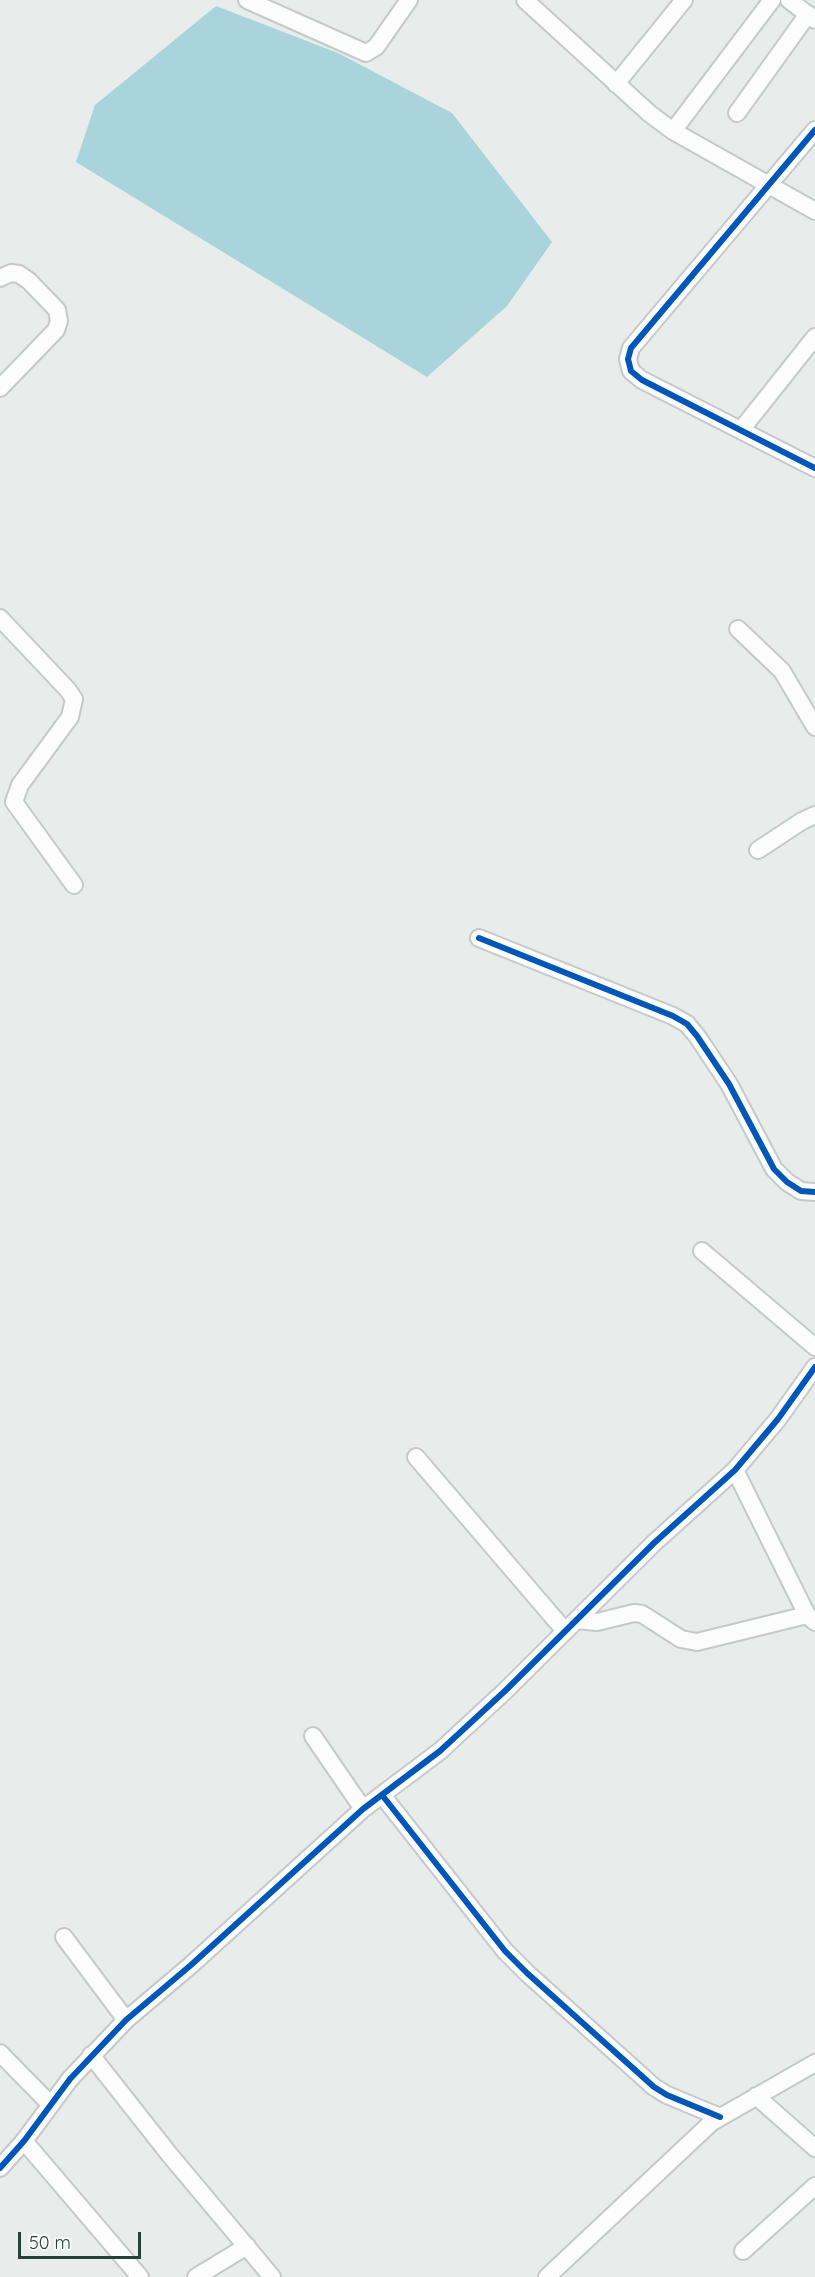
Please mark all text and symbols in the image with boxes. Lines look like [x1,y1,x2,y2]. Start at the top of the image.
scale bar [21,2220,144,2258]
text: 50 m [29,2231,71,2254]

